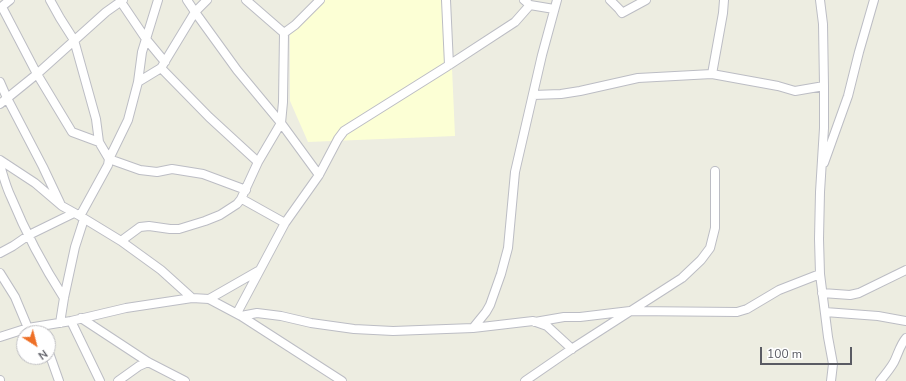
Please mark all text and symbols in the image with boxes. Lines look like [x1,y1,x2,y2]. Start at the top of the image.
north arrow [16,325,56,365]
scale bar [762,339,854,365]
text: N [35,346,51,363]
text: 100 m [767,346,802,362]

